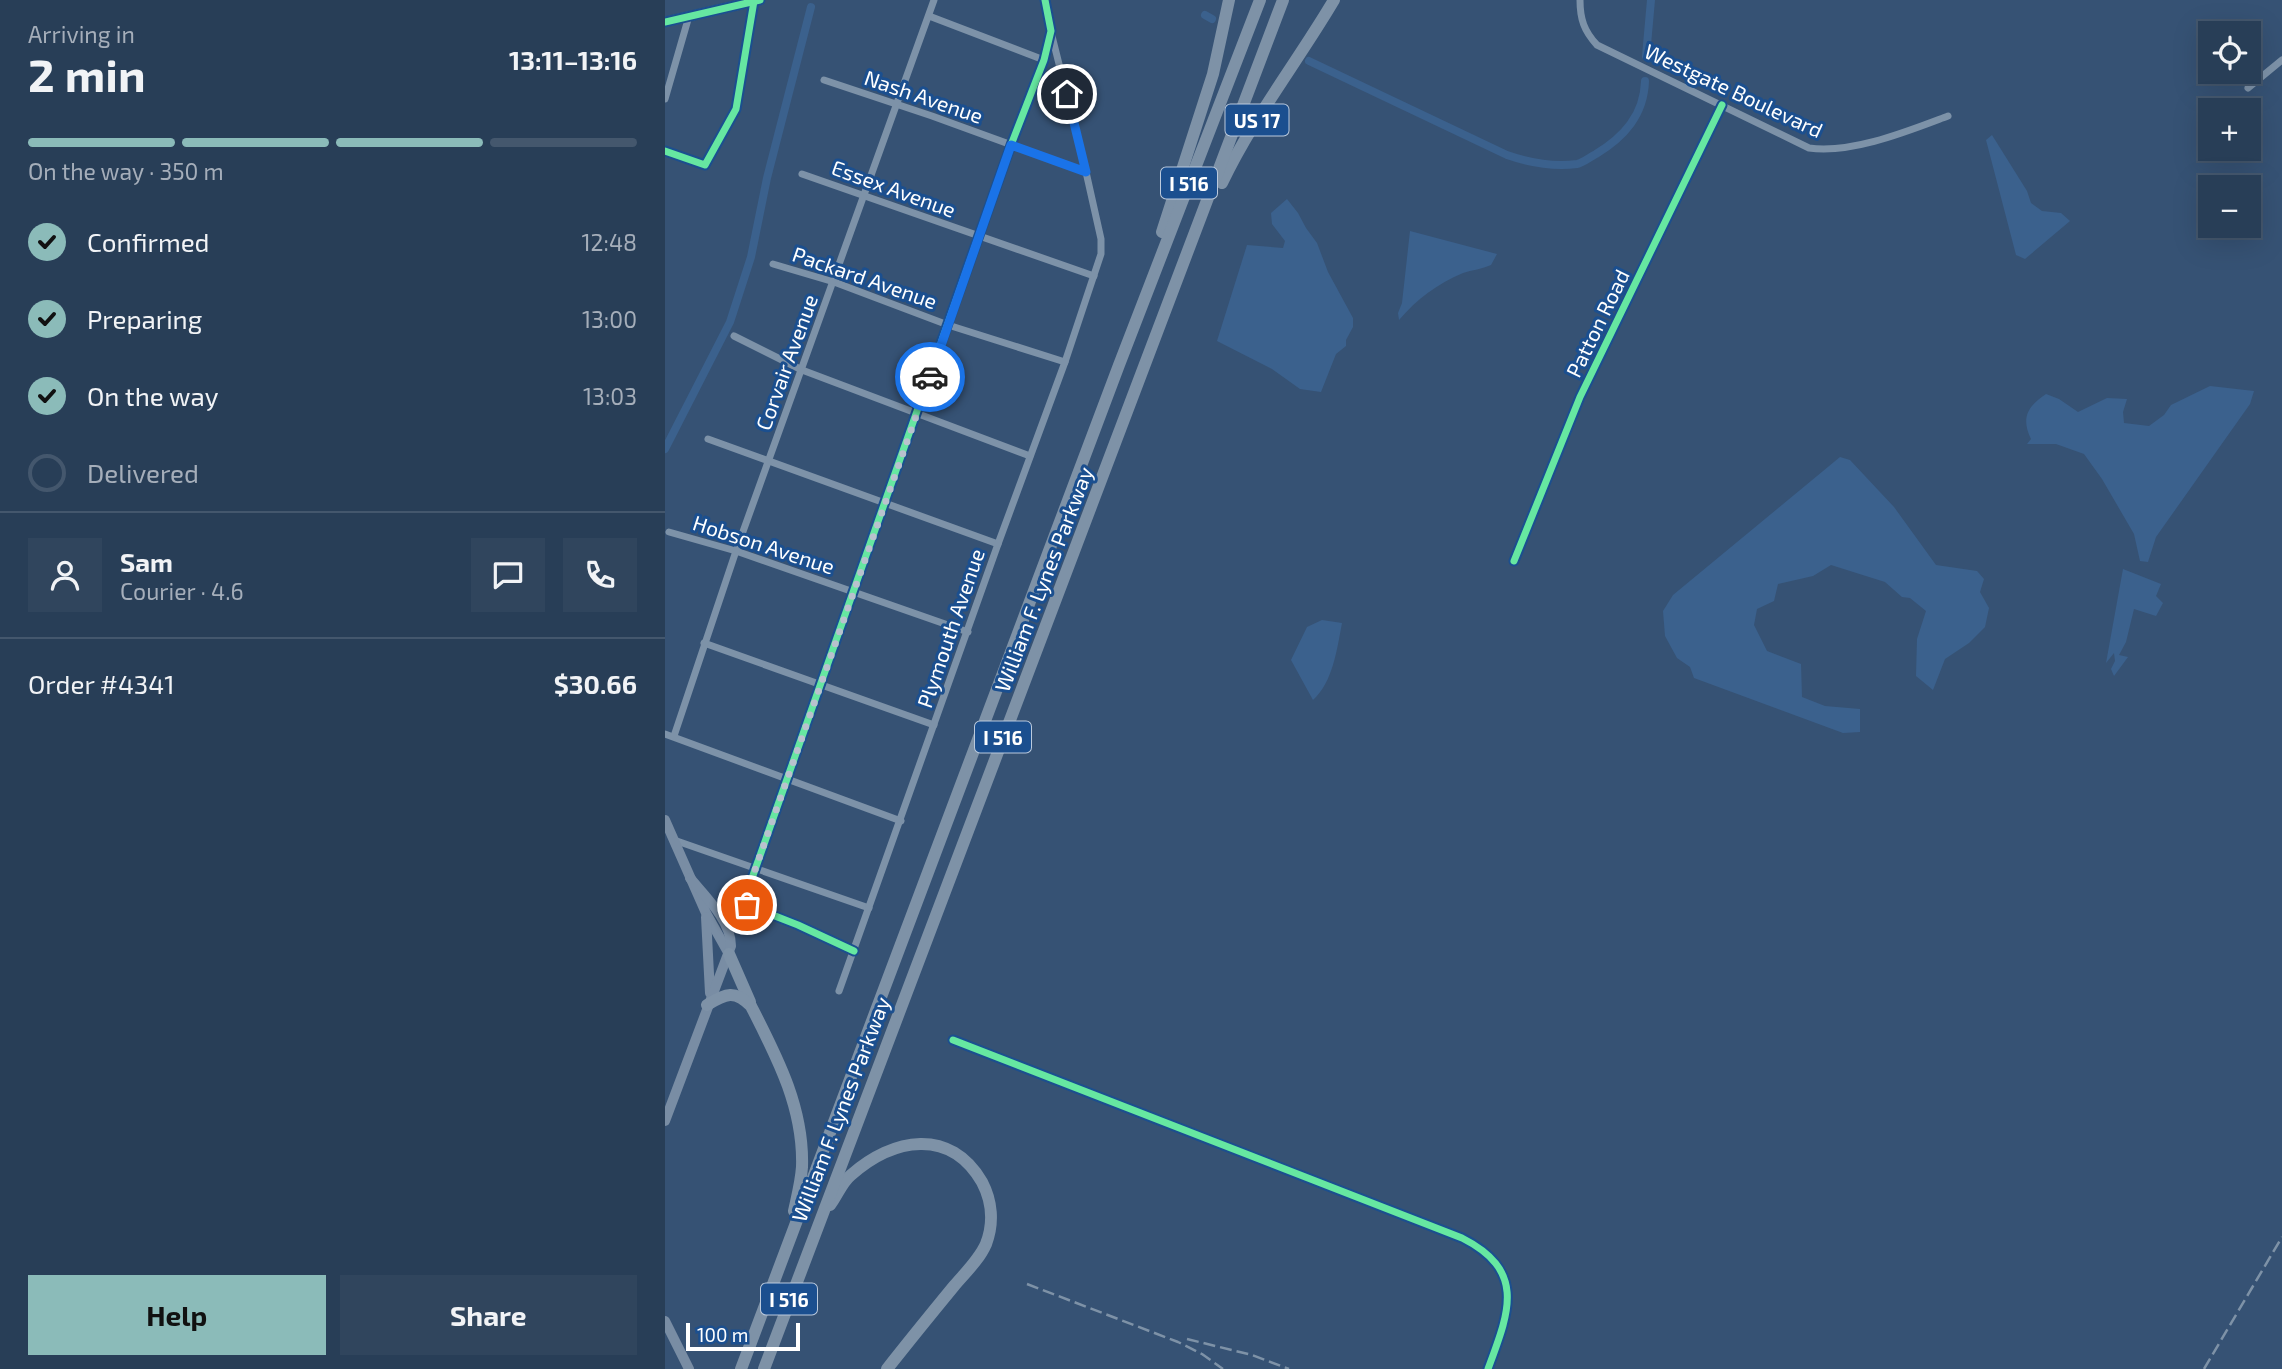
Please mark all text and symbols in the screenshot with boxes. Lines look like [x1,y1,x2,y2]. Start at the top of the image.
text: Arriving in [28,20,135,48]
map controls [2198,21,2261,238]
button: locate [2198,21,2261,84]
street label: Westgate Boulevard [1641,38,1827,142]
text: 13:11–13:16 [509,44,637,75]
text: 2 min [28,46,146,101]
street label: Nash Avenue [861,64,987,128]
pin [1037,64,1097,124]
icon: home [1048,75,1086,113]
button: + [2198,98,2261,161]
road number: US 17 [1225,104,1289,136]
street label: Essex Avenue [829,154,959,222]
text: On the way · 350 m [28,157,224,185]
road number: I 516 [1161,168,1217,198]
button: − [2198,175,2261,238]
icon: check [28,223,66,261]
text: Confirmed [87,226,210,257]
text: 12:48 [581,228,637,256]
street label: Packard Avenue [789,241,941,313]
street label: Patton Road [1560,265,1634,381]
street label: Corvair Avenue [750,291,822,433]
icon: check [28,300,66,338]
text: Preparing [87,303,202,334]
text: 13:00 [582,305,637,333]
courier [895,342,965,412]
icon: car [911,358,949,396]
icon: check [28,377,66,415]
text: On the way [87,380,218,411]
text: 13:03 [583,382,637,410]
text: Delivered [87,457,199,488]
street label: William F. Lynes Parkway [989,463,1097,695]
street label: Hobson Avenue [690,509,838,579]
button: person [28,538,102,612]
button: chat [471,538,545,612]
button: phone [563,538,637,612]
street label: Plymouth Avenue [911,545,989,711]
text: Sam [120,546,173,577]
text: Courier · 4.6 [120,577,244,605]
text: Order #4341 [28,668,175,699]
text: $30.66 [554,668,637,699]
road number: I 516 [975,722,1031,752]
pin [717,875,777,935]
icon: bag [728,886,766,924]
street label: William F. Lynes Parkway [786,993,894,1225]
button: Help [28,1275,326,1355]
button: Share [340,1275,637,1355]
road number: I 516 [761,1284,817,1315]
scale bar [686,1320,800,1352]
text: 100 m [697,1323,748,1346]

